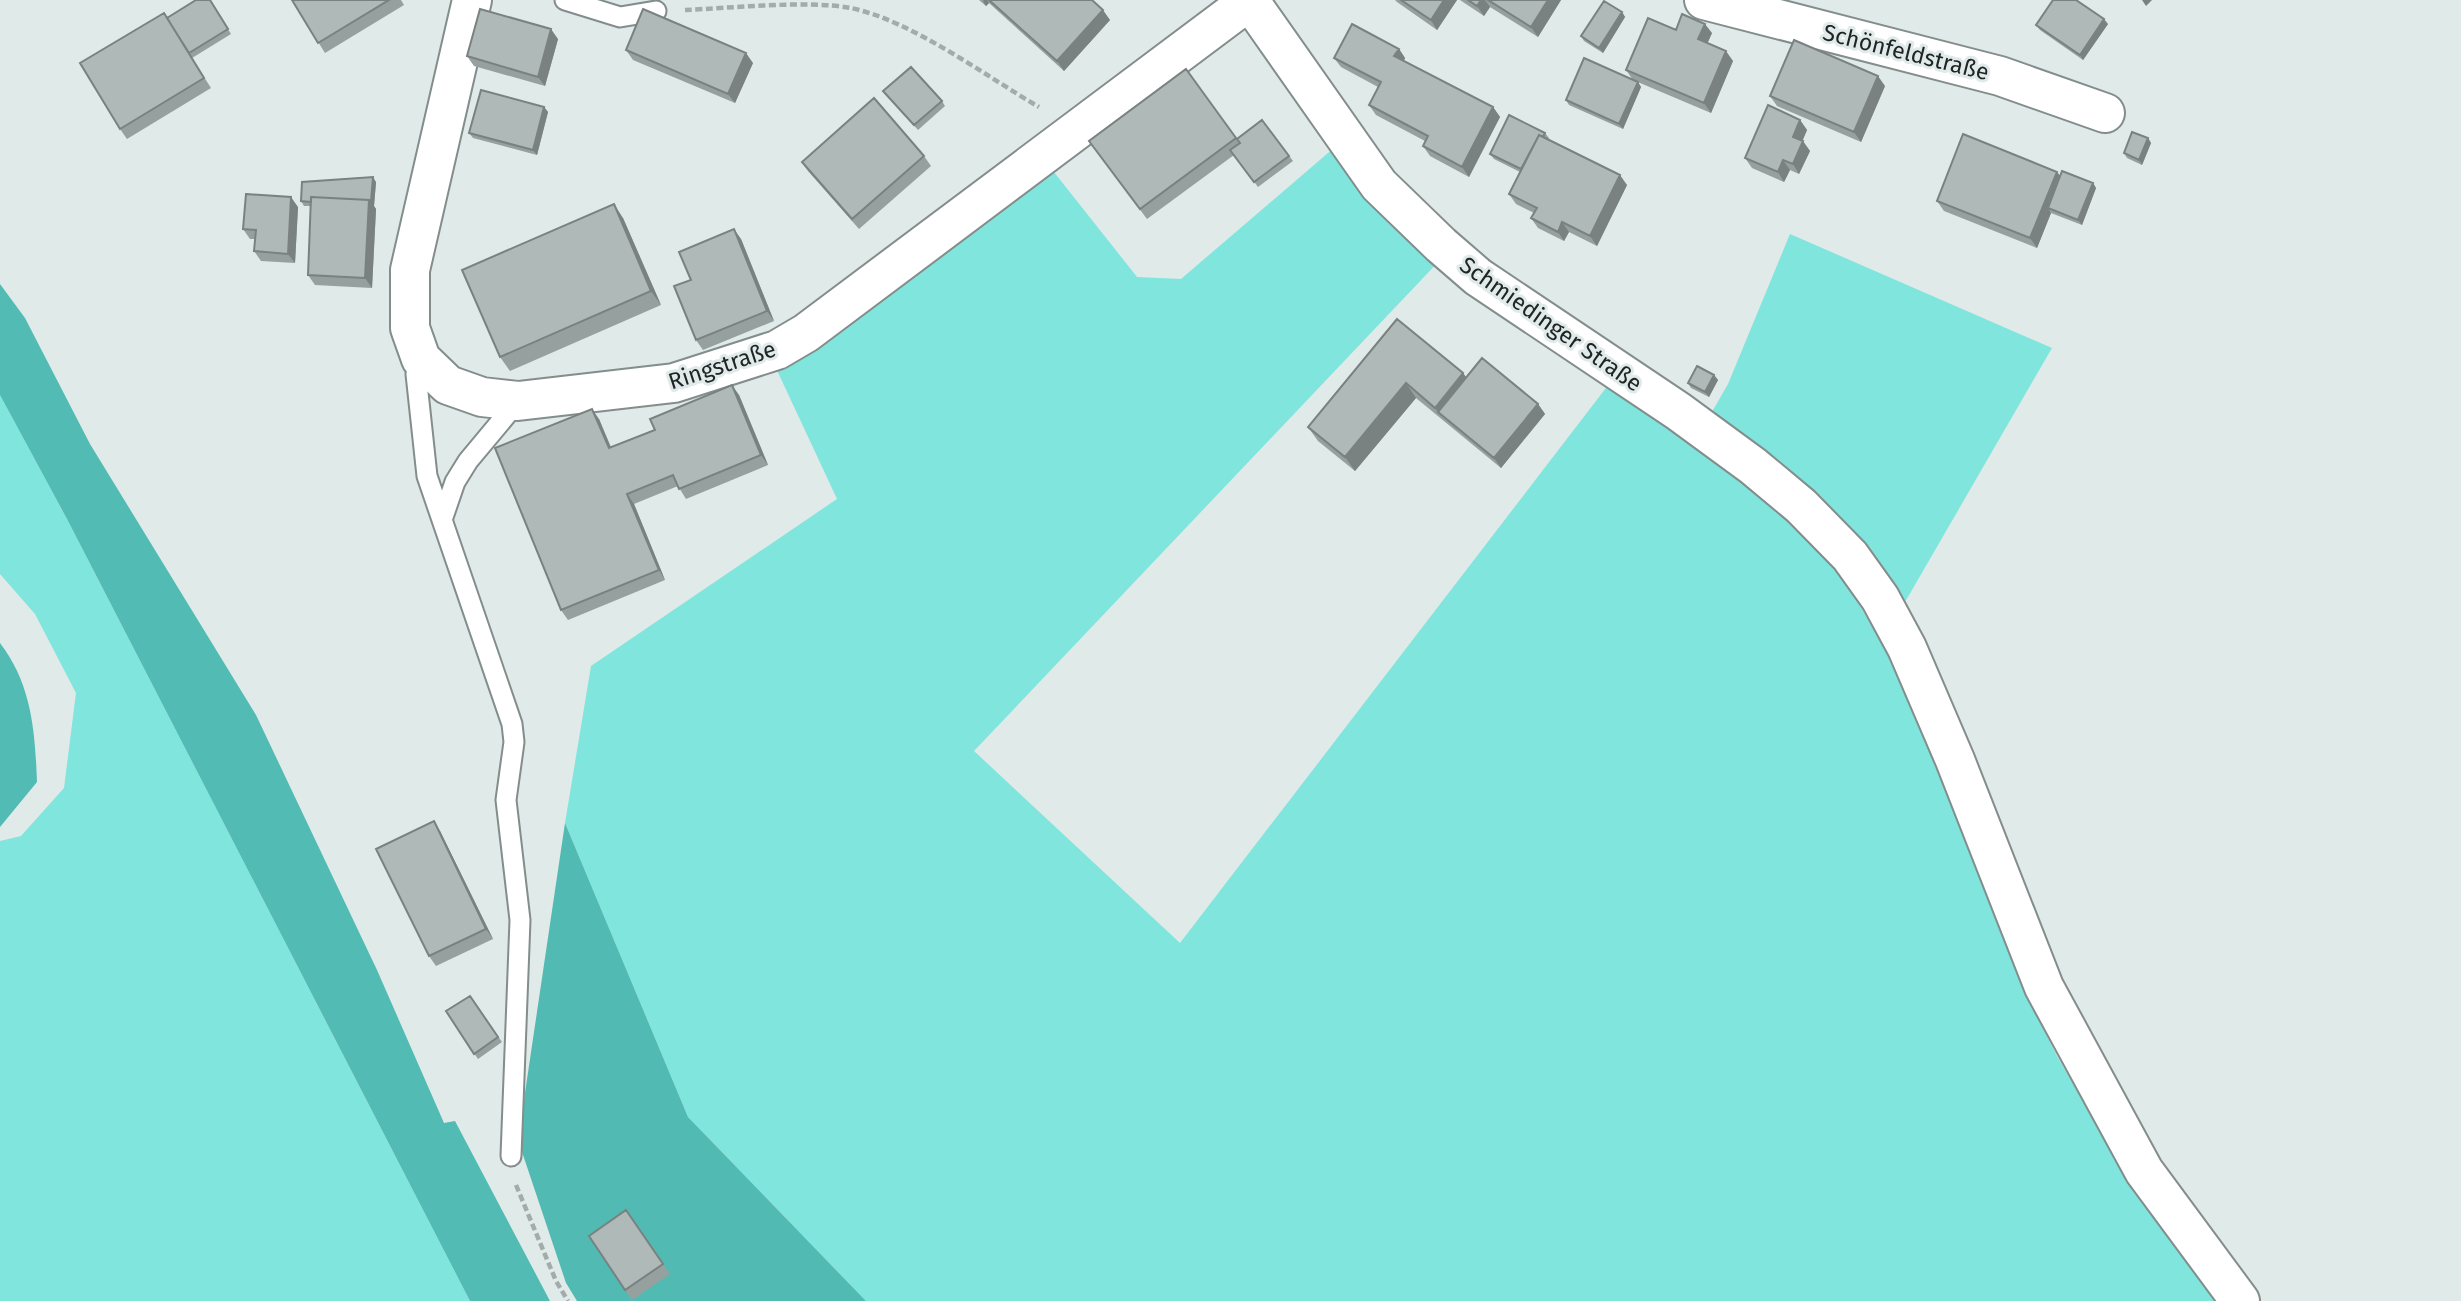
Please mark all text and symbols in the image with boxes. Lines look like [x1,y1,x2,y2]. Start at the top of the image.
street label: Schönfeldstraße [1820,18,1992,86]
street label: Schmiedinger Straße [1454,251,1648,397]
street label: Ringstraße [665,334,779,396]

